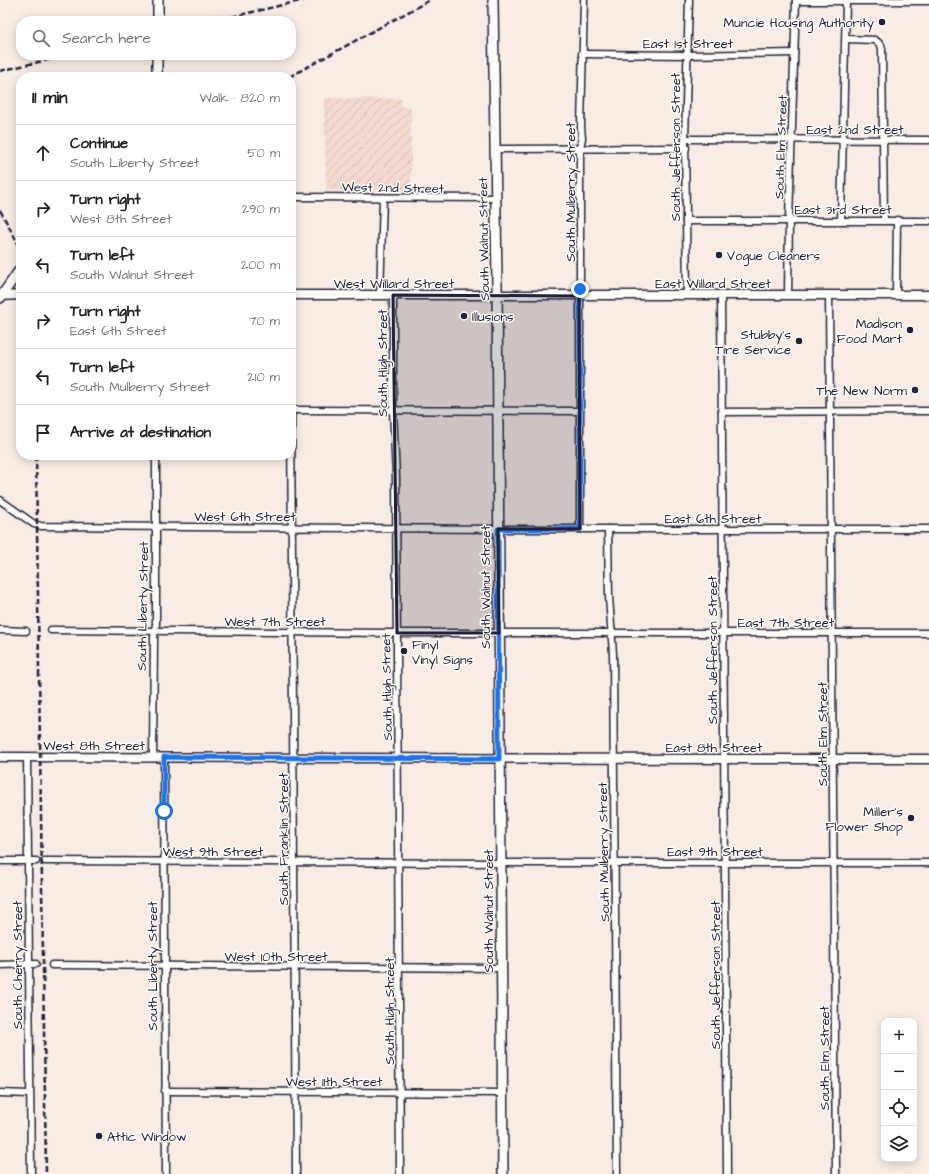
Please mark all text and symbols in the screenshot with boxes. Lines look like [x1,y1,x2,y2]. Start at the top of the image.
place label: Muncie Housing Authority [724,14,874,33]
search box [16,16,296,60]
marker: Muncie Housing Authority [877,17,887,27]
icon: search [30,27,52,49]
text: Search here [62,28,151,49]
street label: East 1st Street [643,35,734,53]
street label: South Jefferson Street [667,72,685,221]
text: 11 min [32,86,67,110]
text: Walk · 820 m [199,89,280,107]
street label: South Elm Street [770,94,792,199]
street label: South Mulberry Street [562,121,581,262]
street label: East 2nd Street [806,121,904,139]
text: Continue [70,133,128,154]
icon: ahead [32,142,54,164]
text: 50 m [247,144,280,162]
text: South Liberty Street [70,154,199,172]
street label: South Walnut Street [474,176,494,301]
street label: West 2nd Street [342,178,445,198]
text: Turn right [70,189,141,210]
icon: right [32,198,54,220]
text: 290 m [242,200,280,218]
street label: East 3rd Street [794,201,892,219]
text: West 8th Street [70,210,172,228]
text: Turn left [70,245,134,266]
place label: Vogue Cleaners [727,247,821,266]
marker: Vogue Cleaners [714,250,724,260]
icon: left [32,254,54,276]
text: 200 m [241,256,280,274]
text: South Walnut Street [70,266,194,284]
street label: West Willard Street [334,275,455,293]
street label: East Willard Street [655,275,771,293]
route end [571,280,589,298]
text: Turn right [70,301,141,322]
place label: Illusions [472,308,514,326]
street label: South High Street [374,309,393,417]
icon: right [32,310,54,332]
marker: Illusions [459,311,469,321]
text: 70 m [248,312,280,330]
place label: Madison Food Mart [837,315,903,348]
text: East 6th Street [70,322,166,340]
marker: Madison Food Mart [905,325,915,335]
place label: Stubby's Tire Service [715,326,791,359]
marker: Stubby's Tire Service [794,336,804,346]
text: Turn left [70,357,134,378]
icon: left [32,366,54,388]
text: 210 m [247,368,280,386]
text: South Mulberry Street [70,378,210,396]
place label: The New Norm [817,382,908,400]
marker: The New Norm [910,385,920,395]
icon: arrive [32,422,54,444]
text: Arrive at destination [70,422,211,443]
street label: West 6th Street [194,508,296,526]
street label: East 6th Street [665,510,762,528]
street label: South Walnut Street [477,524,495,649]
street label: South Liberty Street [133,540,154,671]
street label: South Jefferson Street [704,575,722,724]
street label: West 7th Street [224,613,326,631]
street label: East 7th Street [738,614,835,632]
street label: South High Street [377,632,398,741]
place label: Finyl Vinyl Signs [412,636,474,670]
marker: Finyl Vinyl Signs [399,646,409,656]
street label: South Elm Street [814,681,832,786]
street label: West 8th Street [43,737,146,755]
street label: East 8th Street [666,739,763,757]
street label: South Franklin Street [275,772,293,905]
street label: South Mulberry Street [594,781,615,922]
route start [155,802,173,820]
place label: Miller's Flower Shop [825,803,903,836]
marker: Miller's Flower Shop [906,813,916,823]
street label: West 9th Street [163,843,264,861]
street label: East 9th Street [667,843,764,861]
street label: South Walnut Street [480,848,498,973]
street label: South Cherry Street [9,900,28,1029]
street label: South Jefferson Street [707,900,725,1049]
street label: South Liberty Street [144,901,163,1031]
street label: West 10th Street [224,948,328,966]
street label: South High Street [381,957,400,1065]
street label: South Elm Street [816,1005,834,1110]
map controls [881,1018,917,1162]
button: + [881,1018,917,1054]
button: − [881,1054,917,1090]
street label: West 11th Street [286,1073,383,1091]
button: locate [881,1090,917,1126]
button: layers [881,1126,917,1162]
place label: Attic Window [107,1128,186,1146]
marker: Attic Window [94,1131,104,1141]

